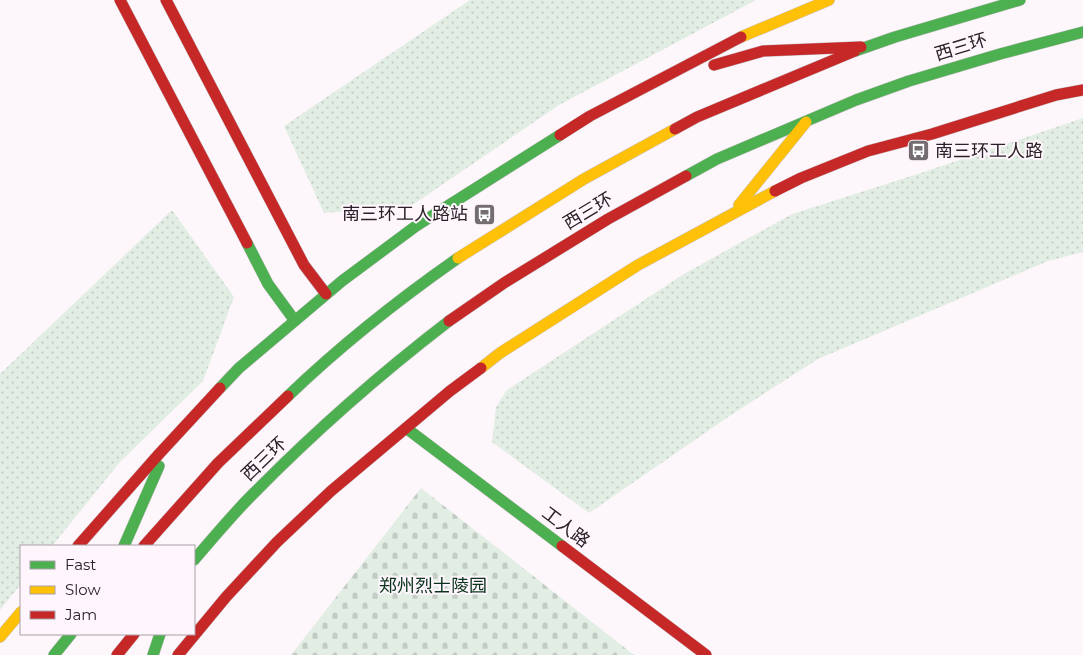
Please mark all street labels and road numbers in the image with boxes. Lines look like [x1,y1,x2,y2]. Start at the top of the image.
street label: 西三环 [932,29,990,65]
street label: 西三环 [559,188,617,234]
street label: 西三环 [237,432,291,486]
street label: 工人路 [538,502,594,552]

